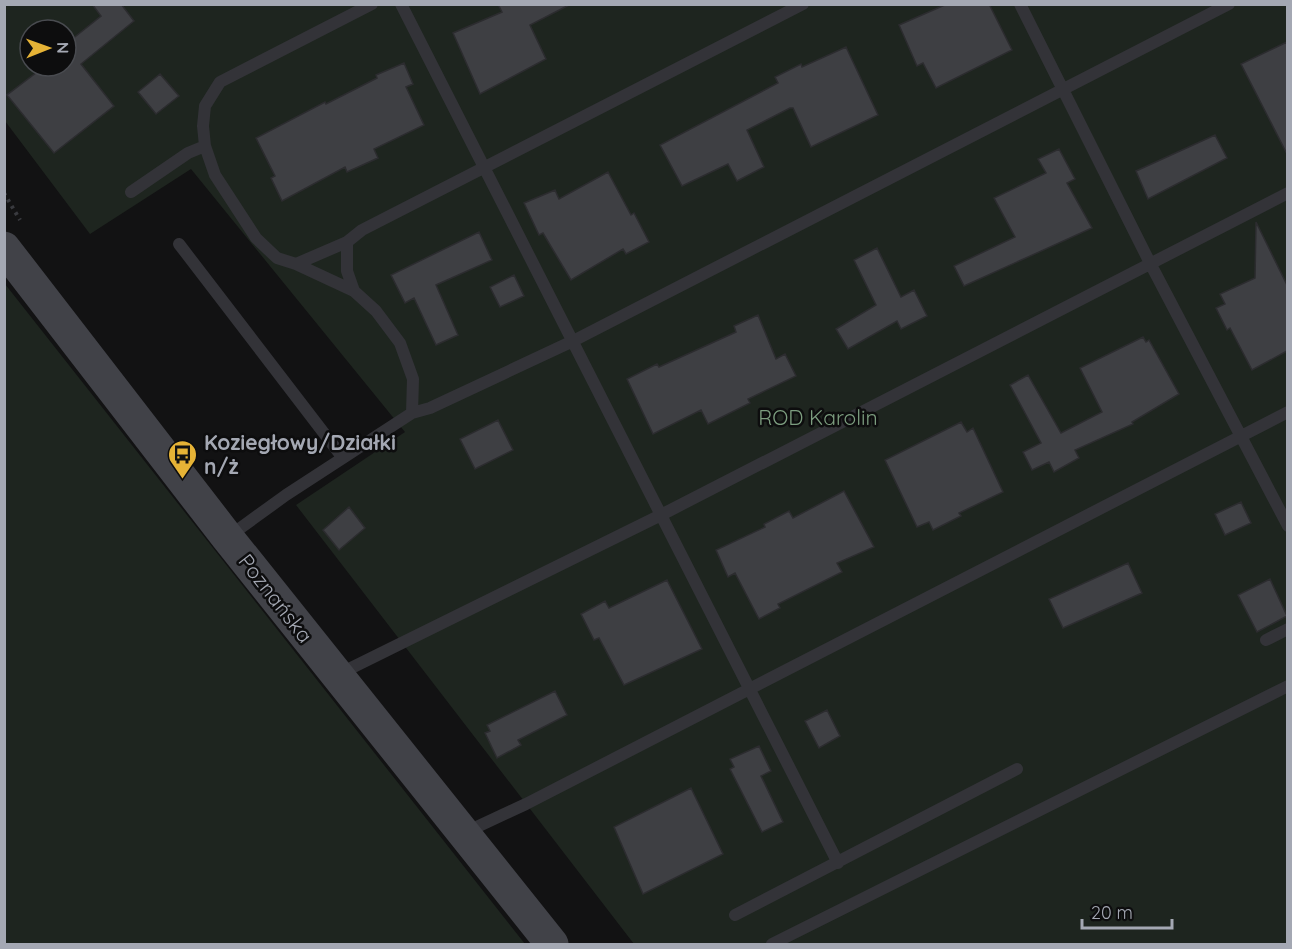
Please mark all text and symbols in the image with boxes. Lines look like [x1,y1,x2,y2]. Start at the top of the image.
north arrow [18,18,78,78]
text: N [53,42,73,54]
park label: ROD Karolin [758,404,878,430]
place label: Koziegłowy/Działki n/ż [204,429,396,479]
bus stop icon: Koziegłowy/Działki n/ż [167,438,199,480]
street label: Poznańska [233,548,319,648]
scale bar [1082,892,1172,930]
text: 20 m [1091,901,1133,924]

